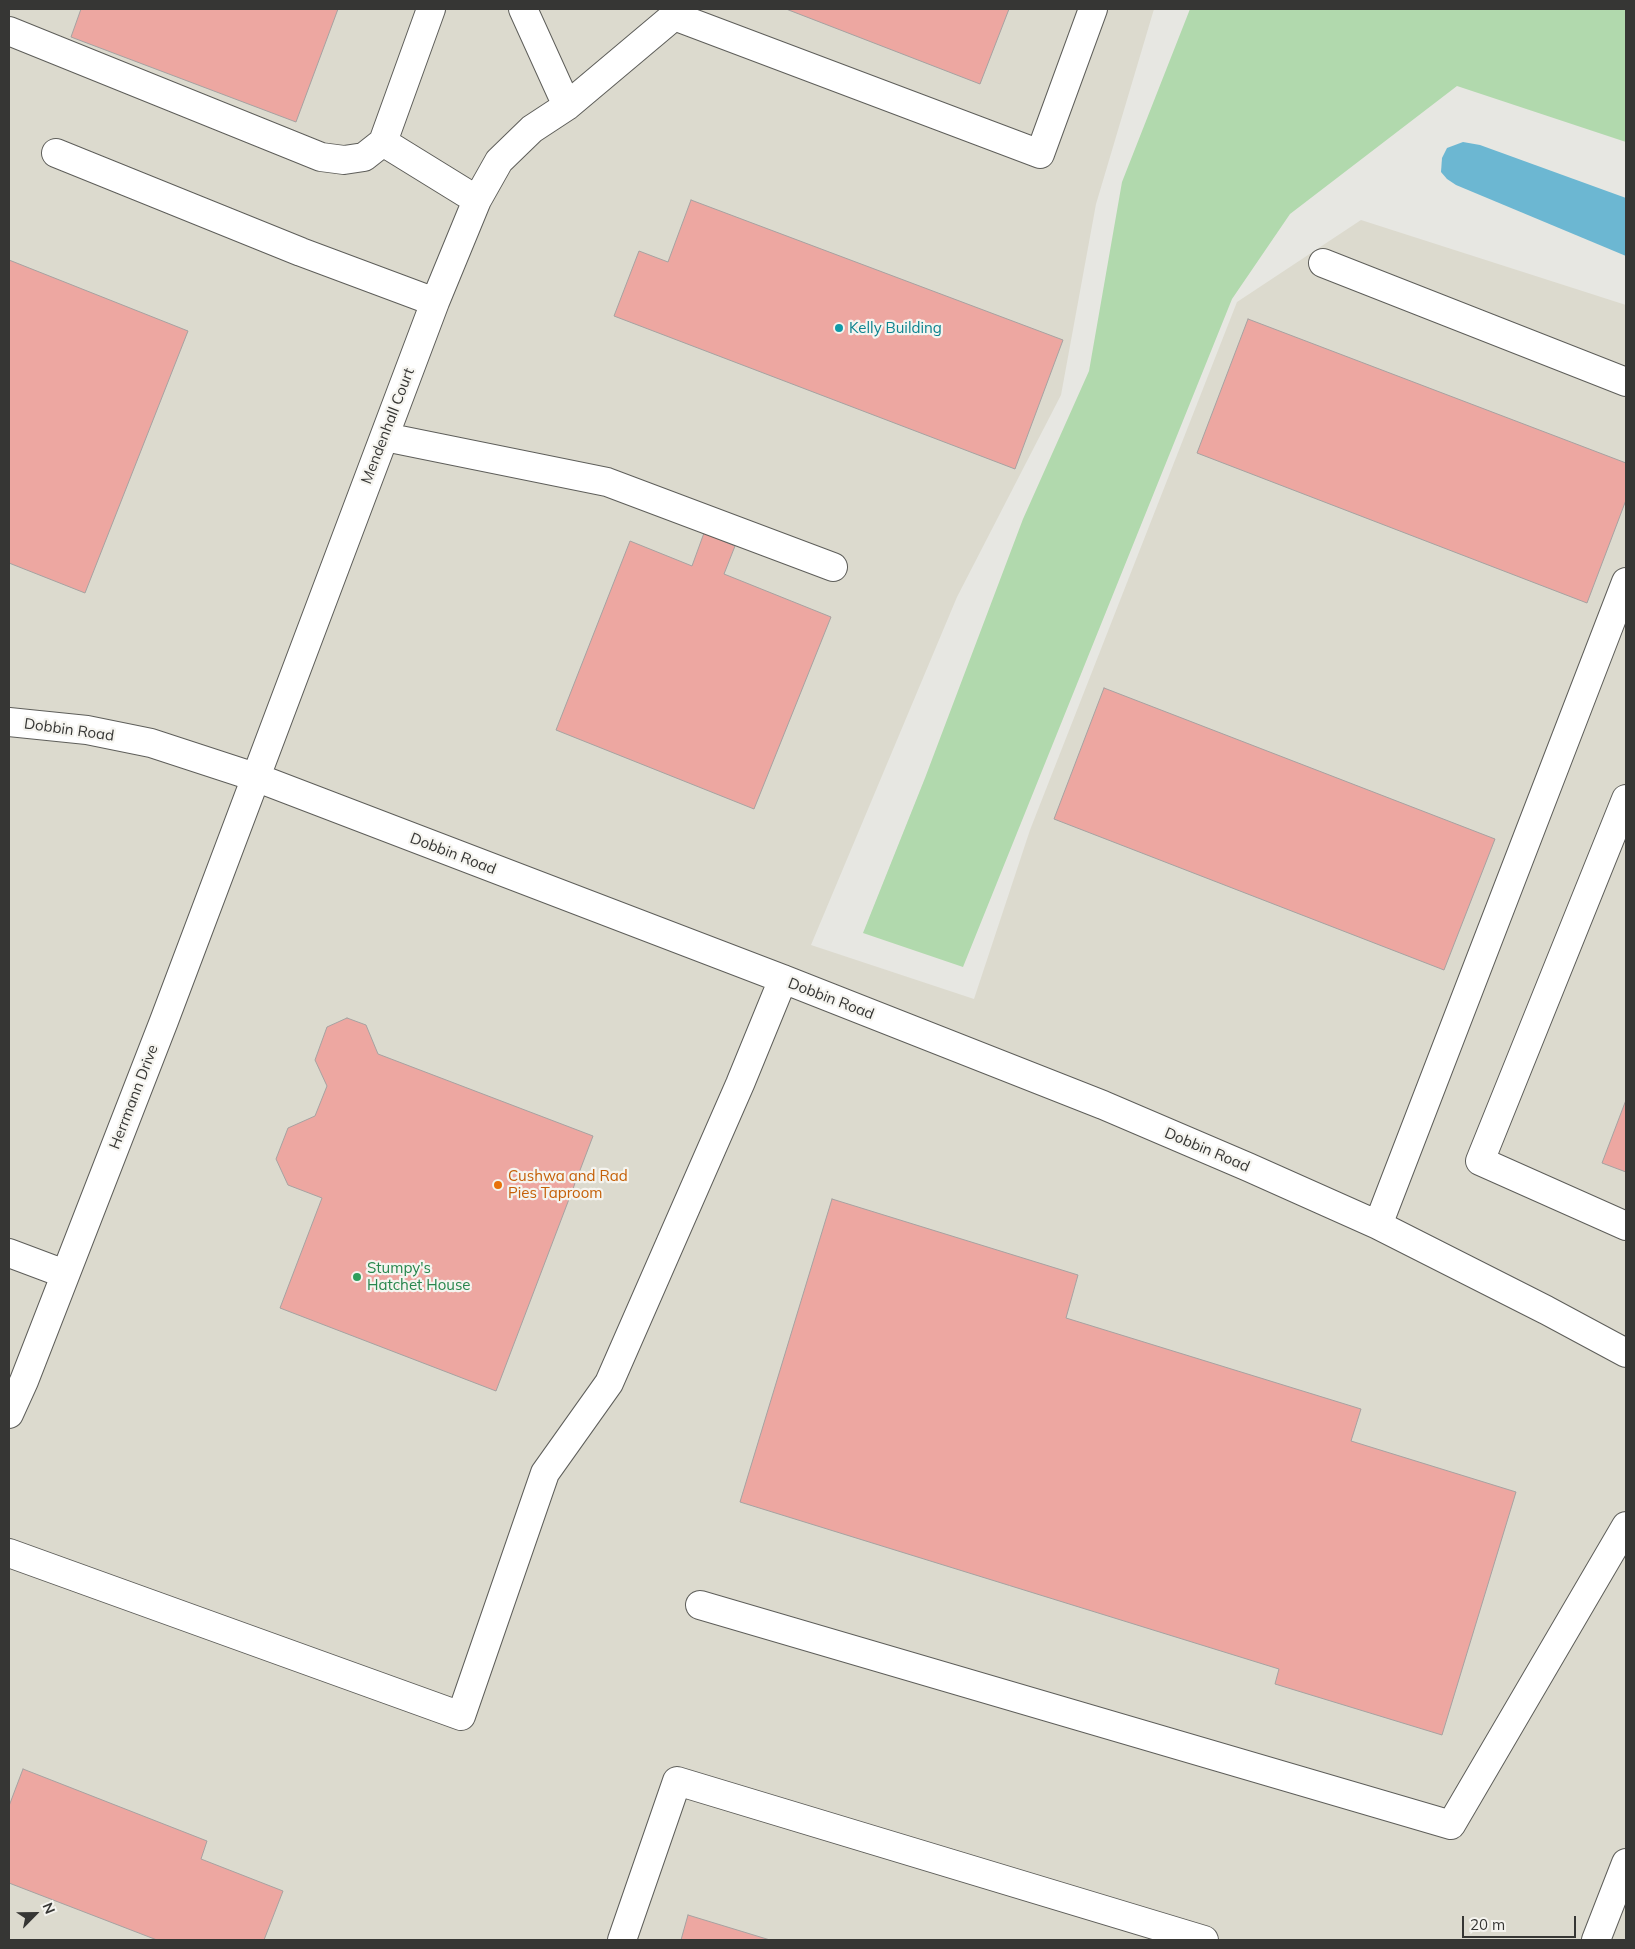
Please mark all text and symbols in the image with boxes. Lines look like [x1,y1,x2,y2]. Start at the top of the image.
place label: Kelly Building [849,319,942,337]
marker: Kelly Building [833,322,845,334]
street label: Mendenhall Court [358,366,418,486]
street label: Dobbin Road [23,715,115,745]
street label: Dobbin Road [407,829,499,879]
street label: Dobbin Road [785,974,877,1024]
street label: Herrmann Drive [106,1042,162,1152]
street label: Dobbin Road [1162,1124,1252,1176]
place label: Cushwa and Rad Pies Taproom [508,1167,628,1202]
marker: Cushwa and Rad Pies Taproom [492,1179,504,1191]
place label: Stumpy's Hatchet House [367,1259,471,1294]
marker: Stumpy's Hatchet House [351,1271,363,1283]
north arrow [10,1889,60,1939]
text: N [38,1900,59,1917]
scale bar [1465,1906,1579,1938]
text: 20 m [1470,1915,1505,1934]

